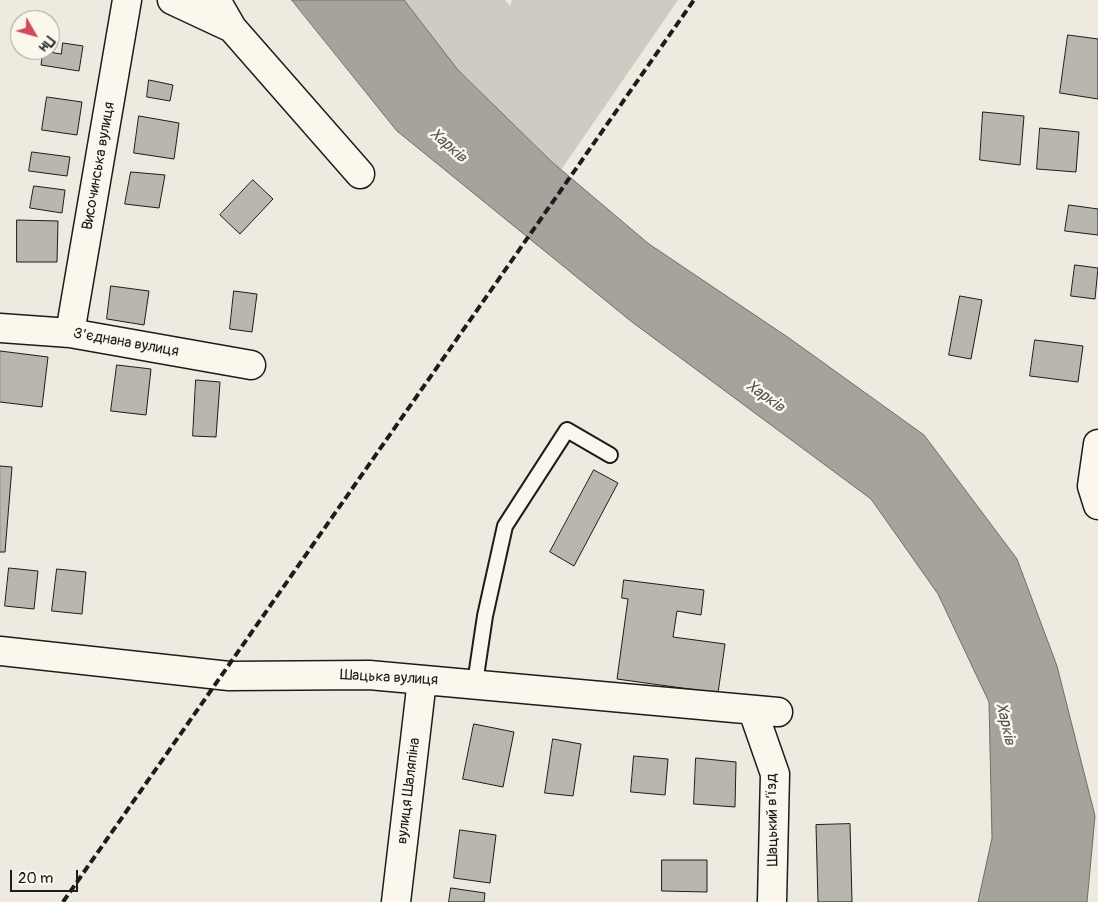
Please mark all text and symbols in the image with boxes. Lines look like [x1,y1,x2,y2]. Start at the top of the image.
north arrow [10,10,60,60]
text: Пн [35,33,58,55]
street label: Височинська вулиця [79,100,119,232]
water label: Харків [426,125,470,167]
street label: З’єднана вулиця [72,325,180,361]
water label: Харків [742,377,788,417]
street label: Шацька вулиця [339,666,439,690]
water label: Харків [991,701,1019,747]
street label: вулиця Шаляпіна [394,737,424,845]
street label: Шацький в’їзд [763,774,783,866]
scale bar [12,860,80,892]
text: 20 m [18,869,53,888]

